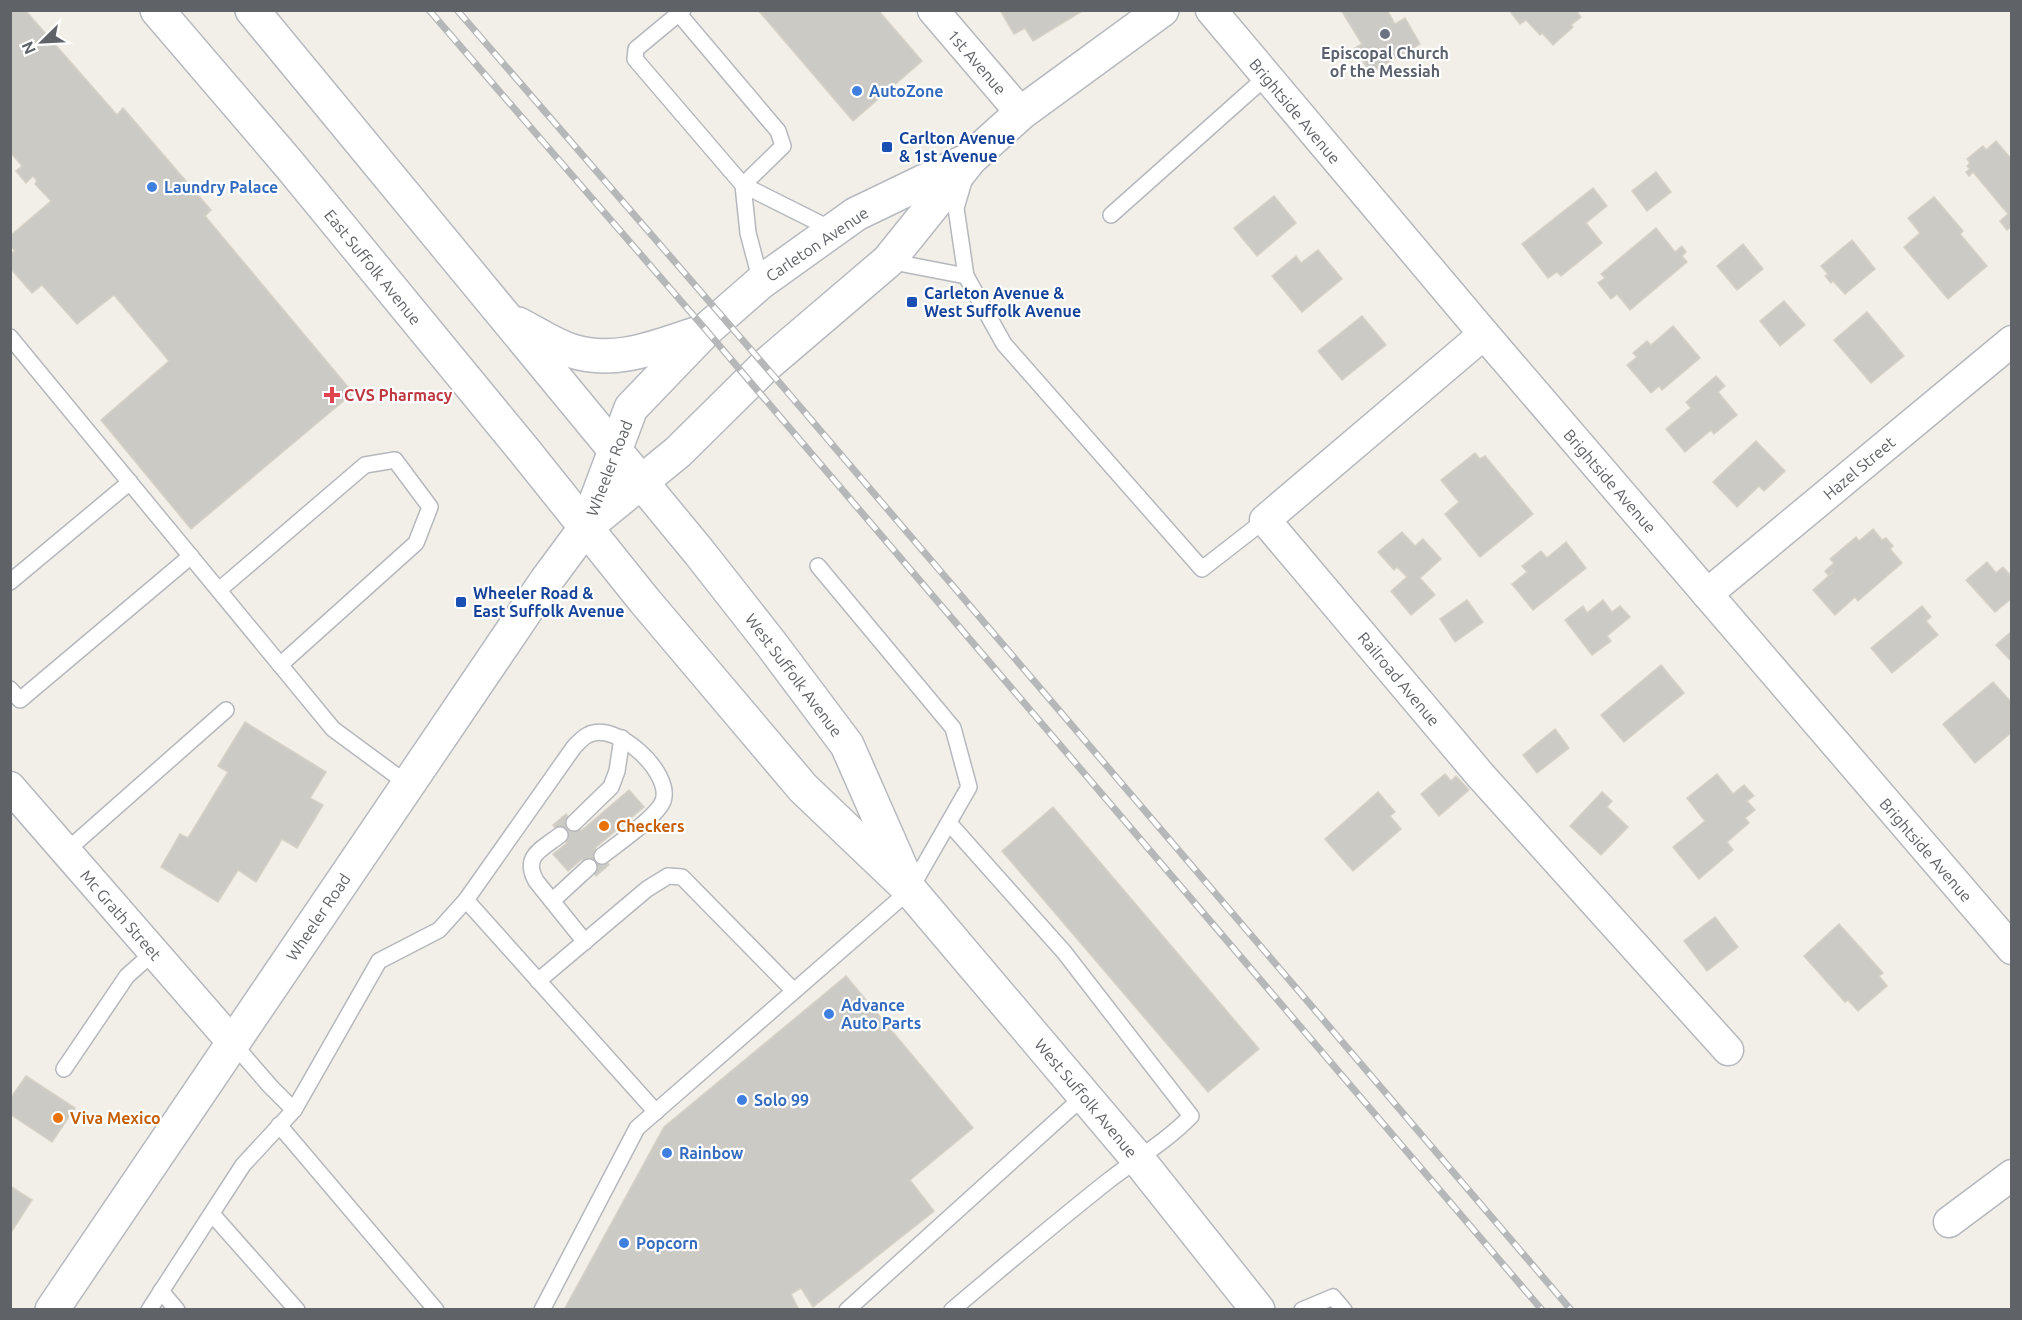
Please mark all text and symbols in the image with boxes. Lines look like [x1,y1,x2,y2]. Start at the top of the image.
north arrow [12,12,72,72]
street label: 1st Avenue [944,26,1010,98]
marker: Episcopal Church of the Messiah [1378,27,1392,41]
text: N [18,39,39,57]
place label: Episcopal Church of the Messiah [1321,44,1449,80]
street label: Brightside Avenue [1246,55,1344,167]
place label: AutoZone [869,82,944,100]
marker: AutoZone [850,84,864,98]
place label: Carlton Avenue & 1st Avenue [899,129,1015,165]
marker: Carlton Avenue & 1st Avenue [880,140,894,154]
place label: Laundry Palace [164,178,278,196]
marker: Laundry Palace [145,180,159,194]
street label: Carleton Avenue [762,203,872,285]
street label: East Suffolk Avenue [321,206,425,328]
place label: Carleton Avenue & West Suffolk Avenue [924,284,1081,320]
marker: Carleton Avenue & West Suffolk Avenue [905,295,919,309]
place label: CVS Pharmacy [344,386,453,404]
marker: CVS Pharmacy [325,388,339,402]
street label: Wheeler Road [582,418,636,518]
street label: Brightside Avenue [1560,426,1660,536]
street label: Hazel Street [1820,432,1899,503]
place label: Wheeler Road & East Suffolk Avenue [473,584,624,620]
marker: Wheeler Road & East Suffolk Avenue [454,595,468,609]
street label: West Suffolk Avenue [742,610,846,740]
street label: Railroad Avenue [1355,628,1443,730]
street label: Brightside Avenue [1876,795,1976,905]
place label: Checkers [616,817,684,835]
marker: Checkers [597,819,611,833]
street label: Mc Grath Street [77,866,166,964]
street label: Wheeler Road [282,870,354,964]
place label: Advance Auto Parts [841,996,921,1032]
marker: Advance Auto Parts [822,1007,836,1021]
street label: West Suffolk Avenue [1031,1035,1141,1161]
place label: Solo 99 [754,1091,809,1109]
marker: Solo 99 [735,1093,749,1107]
place label: Viva Mexico [70,1109,161,1127]
marker: Viva Mexico [51,1111,65,1125]
place label: Rainbow [679,1144,744,1162]
marker: Rainbow [660,1146,674,1160]
place label: Popcorn [636,1234,698,1252]
marker: Popcorn [617,1236,631,1250]

